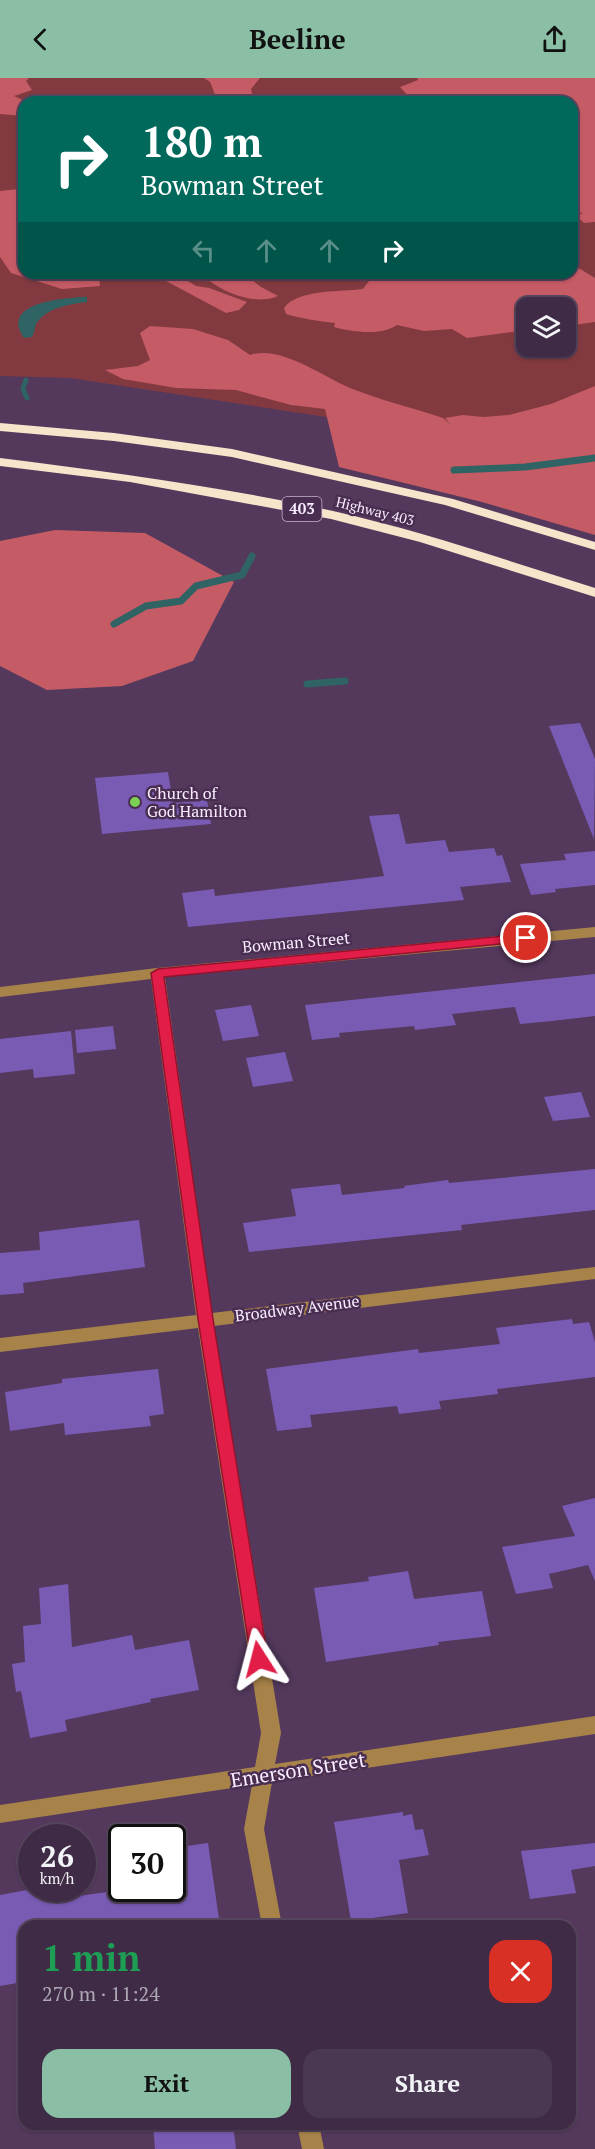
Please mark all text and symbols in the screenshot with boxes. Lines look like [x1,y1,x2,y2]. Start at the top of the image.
text: Beeline [249,21,346,57]
icon: back [24,23,57,56]
icon: share [538,23,571,56]
text: 180 m [141,113,262,169]
icon: right [42,120,120,198]
text: Bowman Street [141,167,323,203]
icon: left [187,234,220,267]
icon: ahead [250,234,283,267]
icon: ahead [313,234,346,267]
icon: right [376,234,409,267]
map controls [516,297,576,357]
button: layers [516,297,576,357]
street label: Highway 403 [334,492,416,529]
road number: 403 [282,497,322,521]
place label: Church of God Hamilton [147,782,248,822]
marker: Church of God Hamilton [128,795,142,809]
pin [500,912,551,963]
icon: arrive [509,921,542,954]
street label: Bowman Street [241,926,351,958]
street label: Broadway Avenue [233,1289,361,1327]
position arrow [227,1627,291,1691]
street label: Emerson Street [228,1745,368,1794]
speed limit sign: 30 [108,1824,186,1902]
text: 26 [40,1836,74,1876]
text: km/h [40,1868,74,1888]
text: 1 min [42,1934,140,1981]
button: close [489,1940,552,2003]
text: 270 m · 11:24 [42,1980,160,2007]
button: Exit [42,2049,291,2118]
button: Share [303,2049,552,2118]

